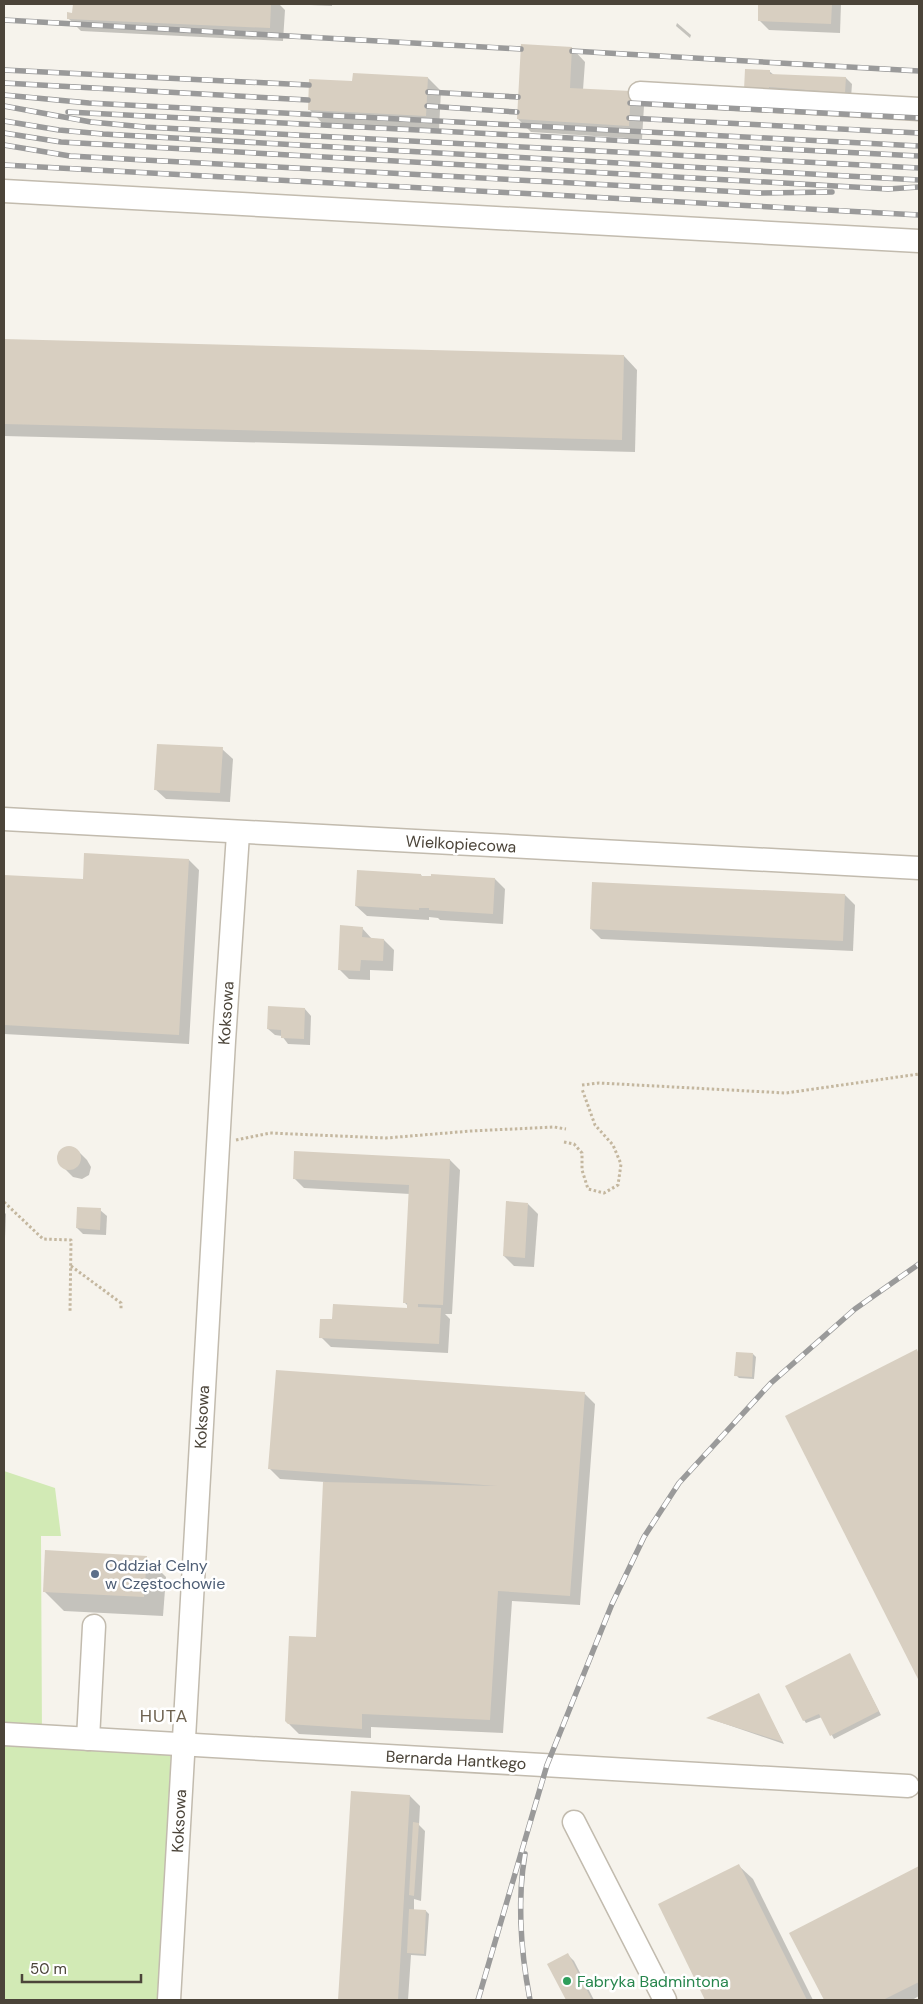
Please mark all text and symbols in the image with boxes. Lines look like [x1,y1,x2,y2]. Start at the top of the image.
street label: Wielkopiecowa [405,831,517,857]
street label: Koksowa [213,980,239,1046]
street label: Koksowa [190,1385,214,1449]
place label: Oddział Celny w Częstochowie [105,1555,225,1594]
marker: Oddział Celny w Częstochowie [89,1568,101,1580]
district label: HUTA [140,1704,188,1728]
street label: Bernarda Hantkego [385,1746,527,1774]
street label: Koksowa [167,1789,191,1853]
scale bar [22,1952,141,1984]
text: 50 m [30,1959,67,1979]
place label: Fabryka Badmintona [577,1971,729,1992]
marker: Fabryka Badmintona [561,1975,573,1987]

